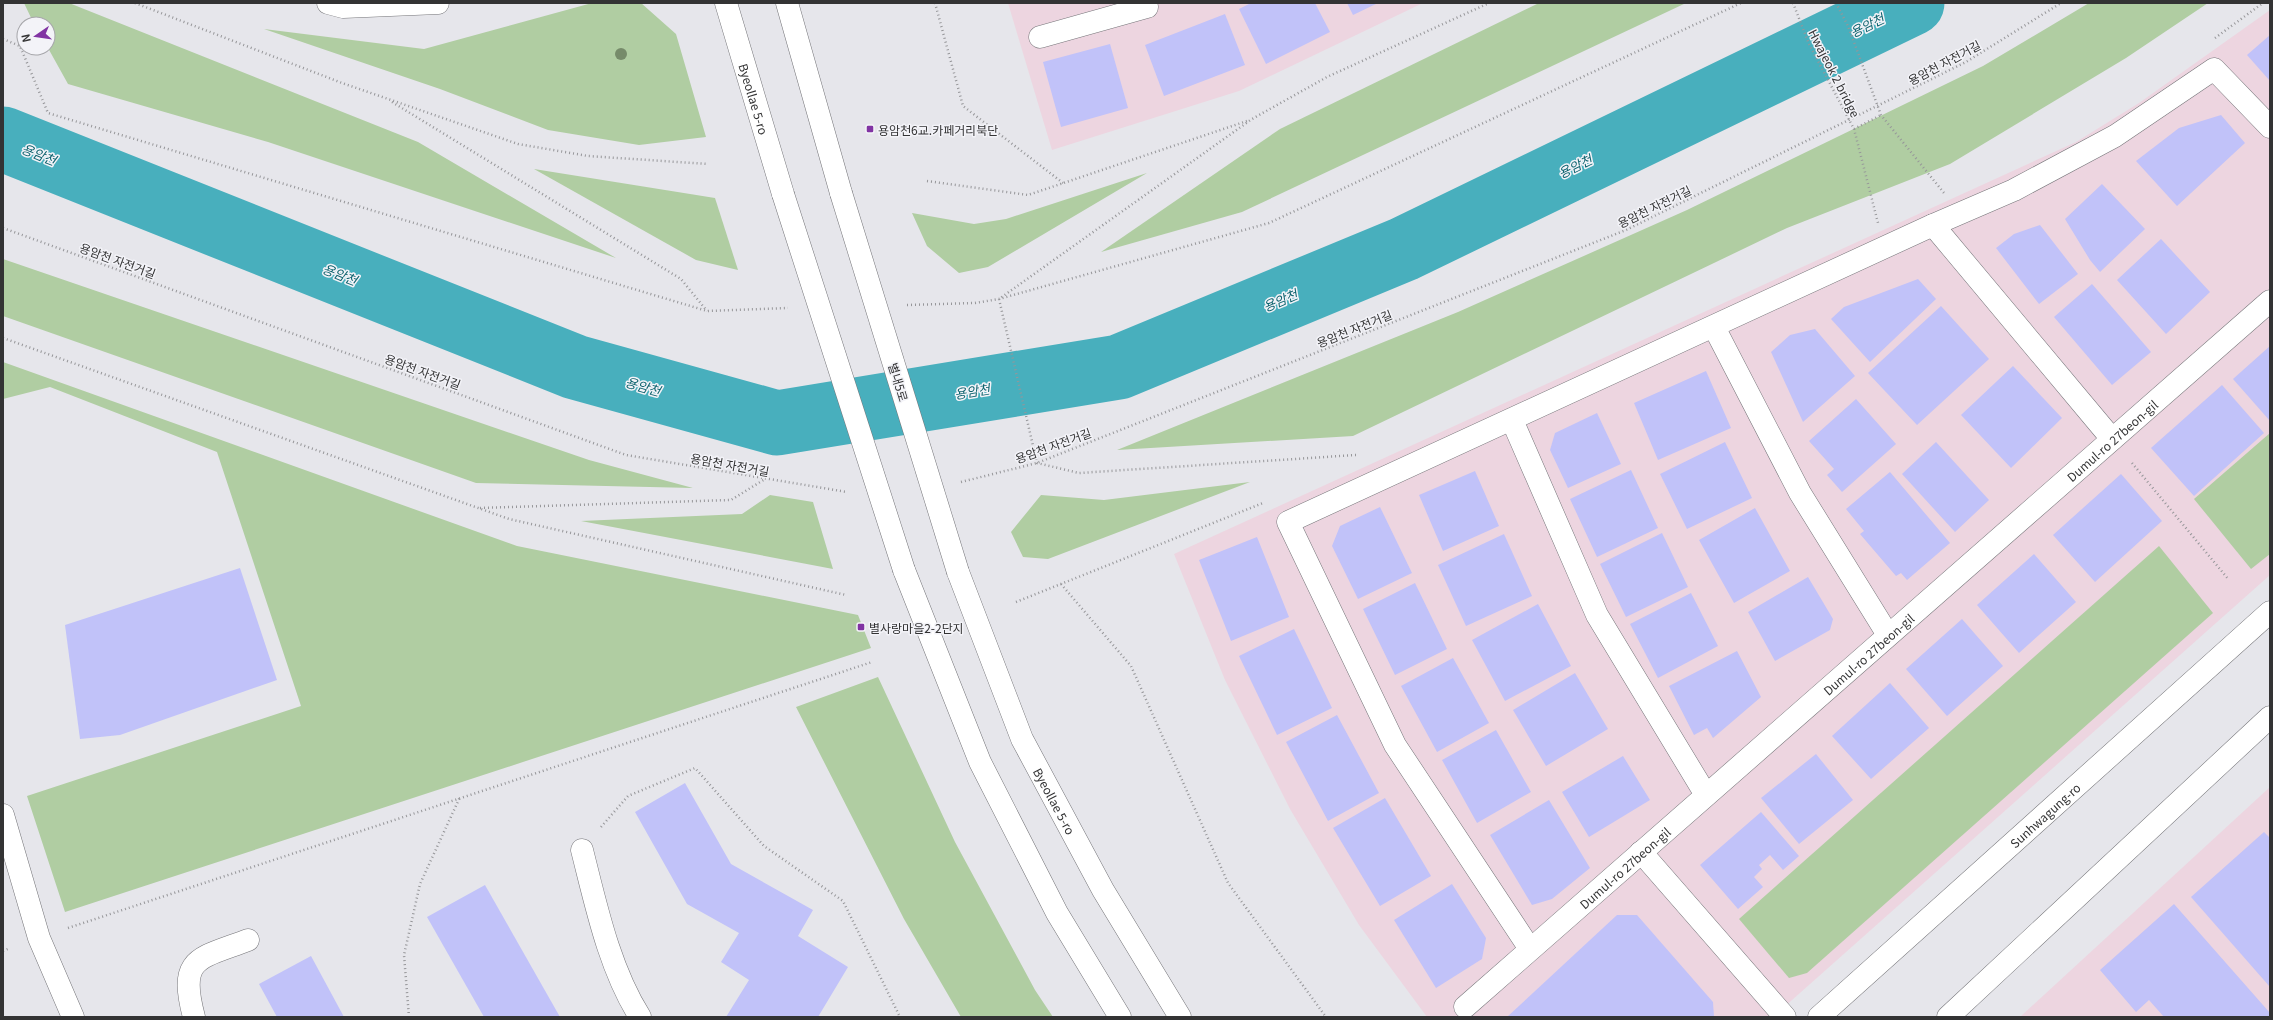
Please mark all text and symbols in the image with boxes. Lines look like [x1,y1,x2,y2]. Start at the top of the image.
water label: 용암천 [1847,8,1888,41]
north arrow [16,16,56,56]
street label: Hwajeok 2 bridge [1805,26,1865,120]
text: N [17,33,34,44]
street label: 용암천 자전거길 [1905,36,1983,88]
street label: Byeollae 5-ro [736,61,773,136]
place label: 용암천6교.카페거리북단 [878,121,998,138]
marker: 용암천6교.카페거리북단 [865,124,875,134]
water label: 용암천 [19,138,60,170]
water label: 용암천 [1555,149,1596,182]
street label: 용암천 자전거길 [1614,181,1694,231]
street label: 용암천 자전거길 [78,238,158,282]
water label: 용암천 [320,258,361,290]
water label: 용암천 [1260,284,1301,316]
street label: 용암천 자전거길 [1314,305,1394,351]
street label: 용암천 자전거길 [383,349,463,393]
street label: 별내5로 [885,360,913,404]
water label: 용암천 [623,372,664,400]
water label: 용암천 [953,379,992,403]
street label: Dumul-ro 27beon-gil [2062,395,2161,485]
street label: 용암천 자전거길 [1013,423,1093,467]
street label: 용암천 자전거길 [689,449,771,479]
street label: Dumul-ro 27beon-gil [1819,609,1917,698]
place label: 별사랑마을2-2단지 [869,619,964,636]
marker: 별사랑마을2-2단지 [856,622,866,632]
street label: Byeollae 5-ro [1030,764,1080,837]
street label: Sunhwagung-ro [2005,778,2083,851]
street label: Dumul-ro 27beon-gil [1575,823,1674,912]

